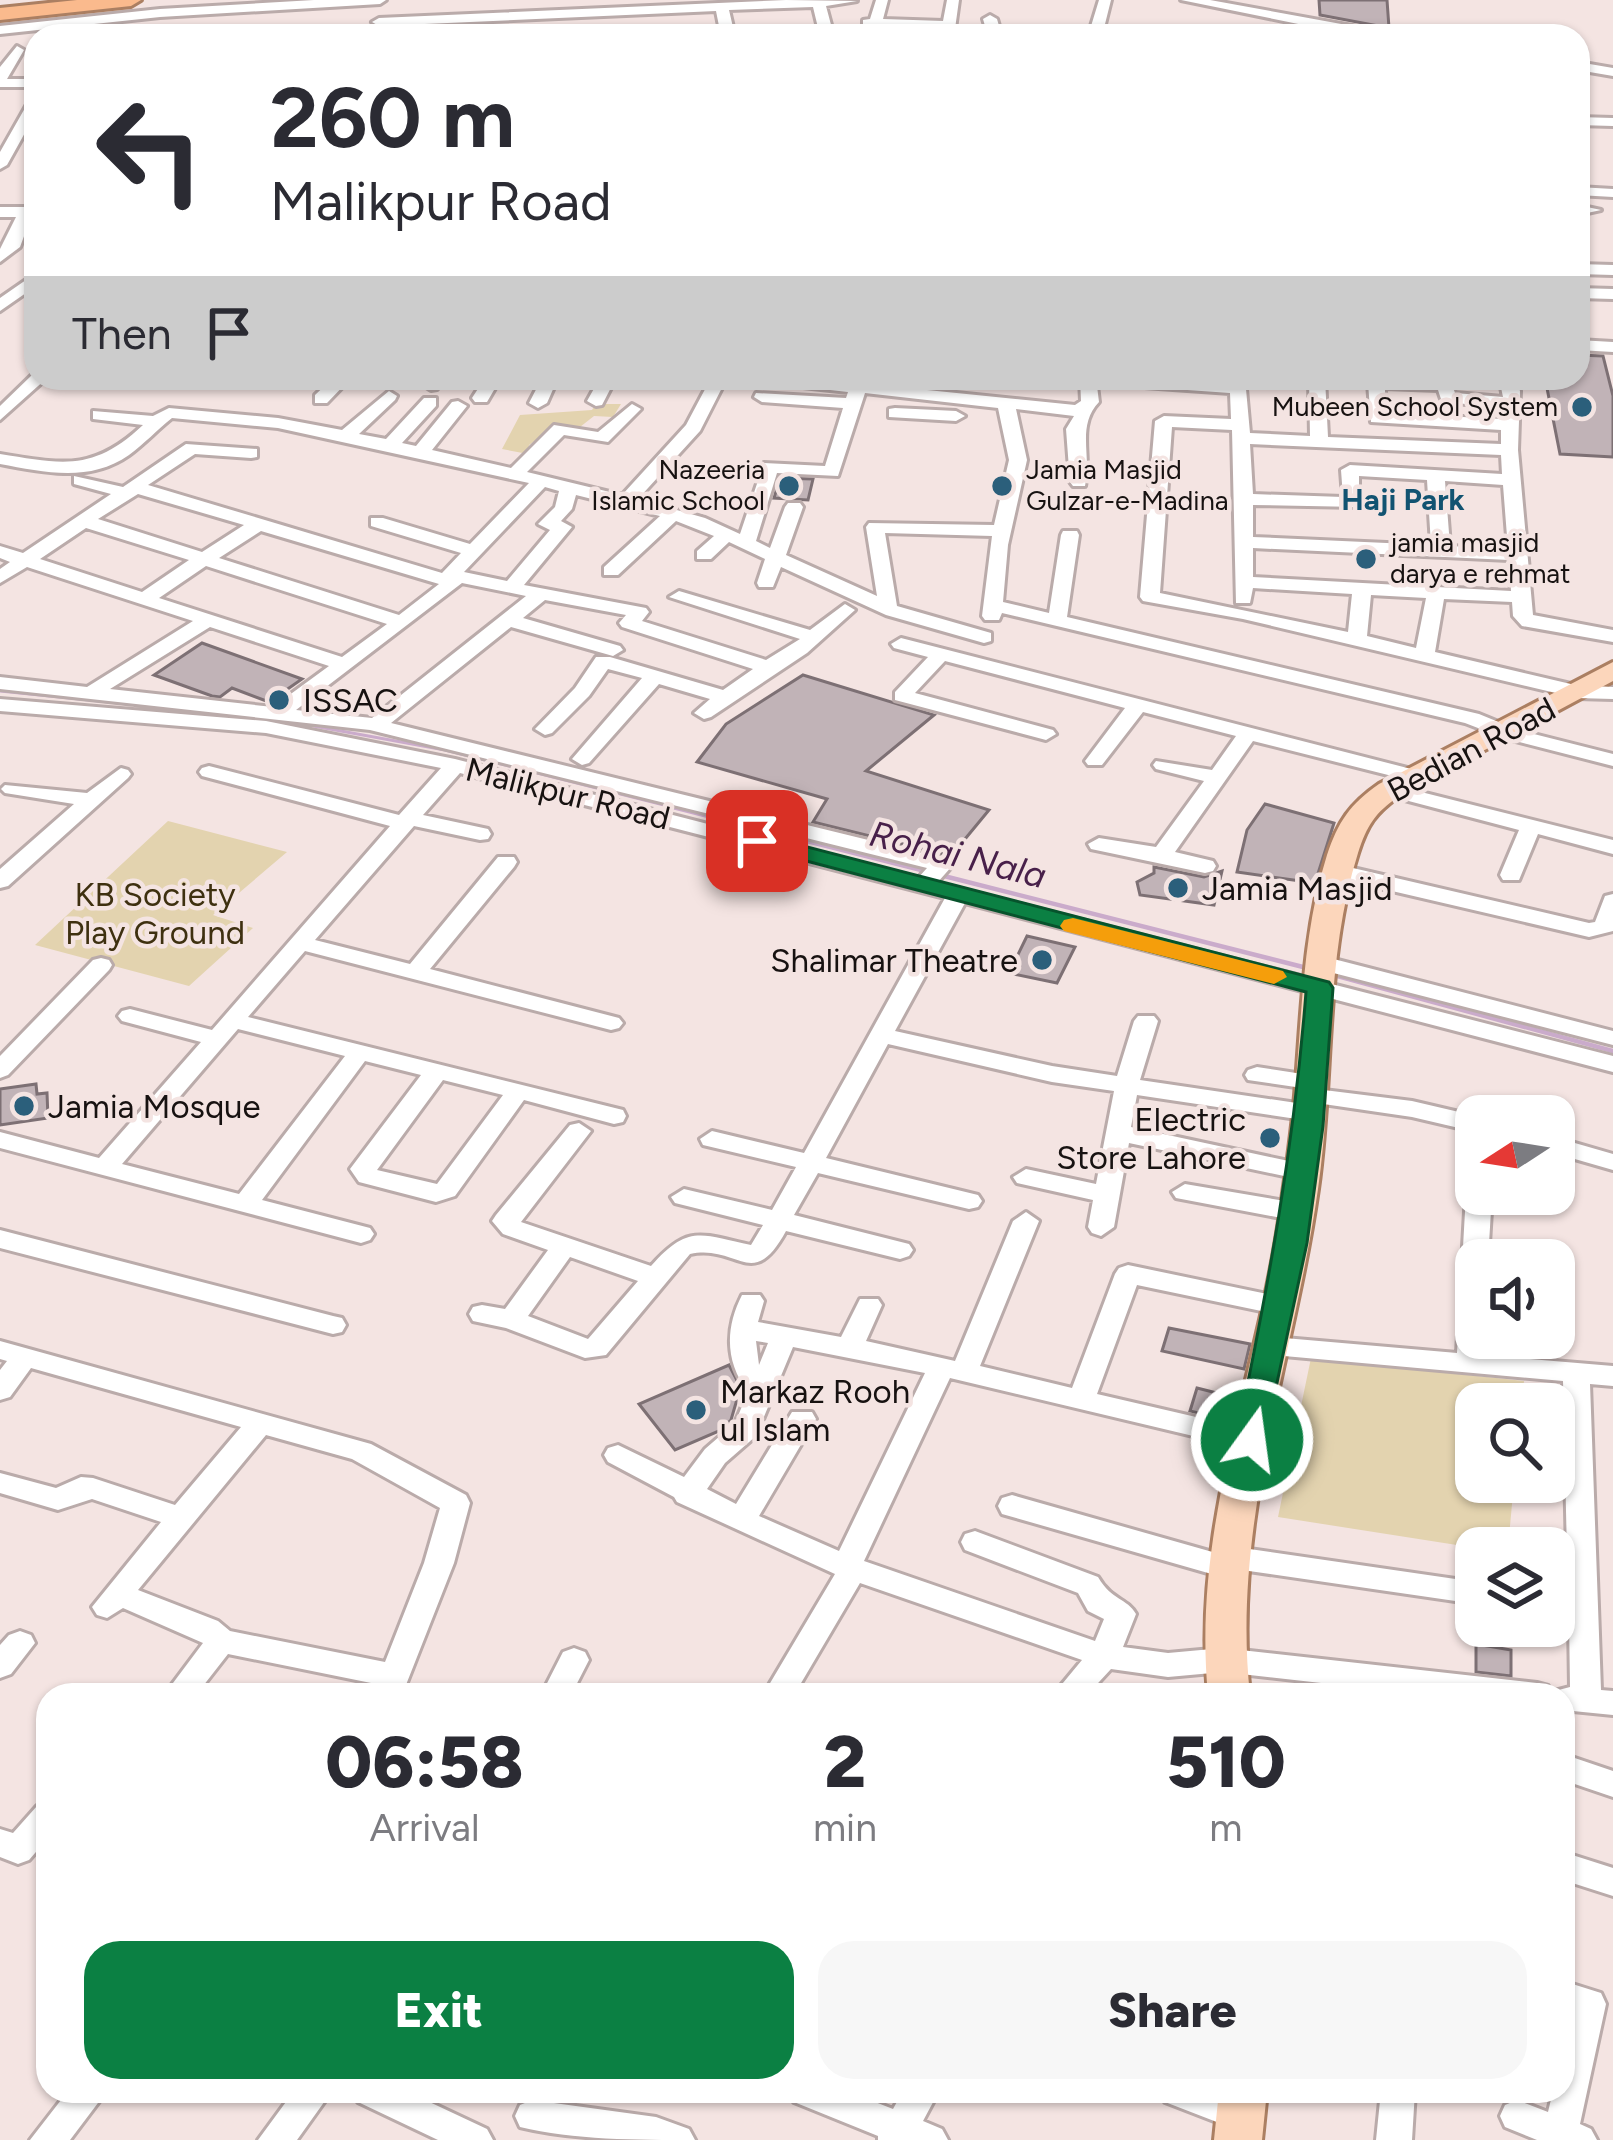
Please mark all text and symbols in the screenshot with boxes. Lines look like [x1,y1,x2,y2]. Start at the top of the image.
text: 260 m [270,67,515,168]
icon: left [72,72,228,228]
text: Malikpur Road [270,169,612,234]
icon: arrive [196,300,262,366]
text: Then [72,306,172,360]
place label: Mubeen School System [1272,390,1558,423]
marker: Mubeen School System [1569,394,1595,420]
place label: Nazeeria Islamic School [591,453,765,517]
place label: Jamia Masjid Gulzar-e-Madina [1026,453,1228,517]
marker: Nazeeria Islamic School [776,473,802,499]
marker: Jamia Masjid Gulzar-e-Madina [989,473,1015,499]
district label: Haji Park [1341,481,1465,518]
place label: jamia masjid darya e rehmat [1388,526,1570,590]
marker: jamia masjid darya e rehmat [1353,546,1379,572]
place label: ISSAC [303,681,398,720]
marker: ISSAC [266,687,292,713]
street label: Bedian Road [1381,689,1562,810]
street label: Malikpur Road [462,749,674,838]
pin [706,790,808,892]
icon: arrive [724,808,790,874]
water label: Rohai Nala [865,812,1050,897]
place label: Jamia Masjid [1202,869,1393,908]
park label: KB Society Play Ground [65,875,245,952]
marker: Jamia Masjid [1165,875,1191,901]
place label: Shalimar Theatre [770,941,1018,980]
marker: Shalimar Theatre [1029,947,1055,973]
place label: Jamia Mosque [48,1087,261,1126]
marker: Jamia Mosque [11,1093,37,1119]
north arrow [1455,1095,1575,1215]
map controls [1455,1095,1575,1647]
place label: Electric Store Lahore [1056,1100,1246,1177]
marker: Electric Store Lahore [1257,1125,1283,1151]
button: sound [1455,1239,1575,1359]
place label: Markaz Rooh ul Islam [720,1372,910,1449]
position arrow [1189,1377,1315,1503]
button: search [1455,1383,1575,1503]
marker: Markaz Rooh ul Islam [683,1397,709,1423]
button: layers [1455,1527,1575,1647]
text: 06:58 [325,1719,524,1805]
text: 2 [824,1719,866,1805]
text: 510 [1166,1719,1286,1805]
text: Arrival [369,1804,480,1851]
text: min [813,1804,877,1851]
text: m [1209,1804,1243,1851]
button: Exit [84,1941,794,2079]
button: Share [818,1941,1527,2079]

